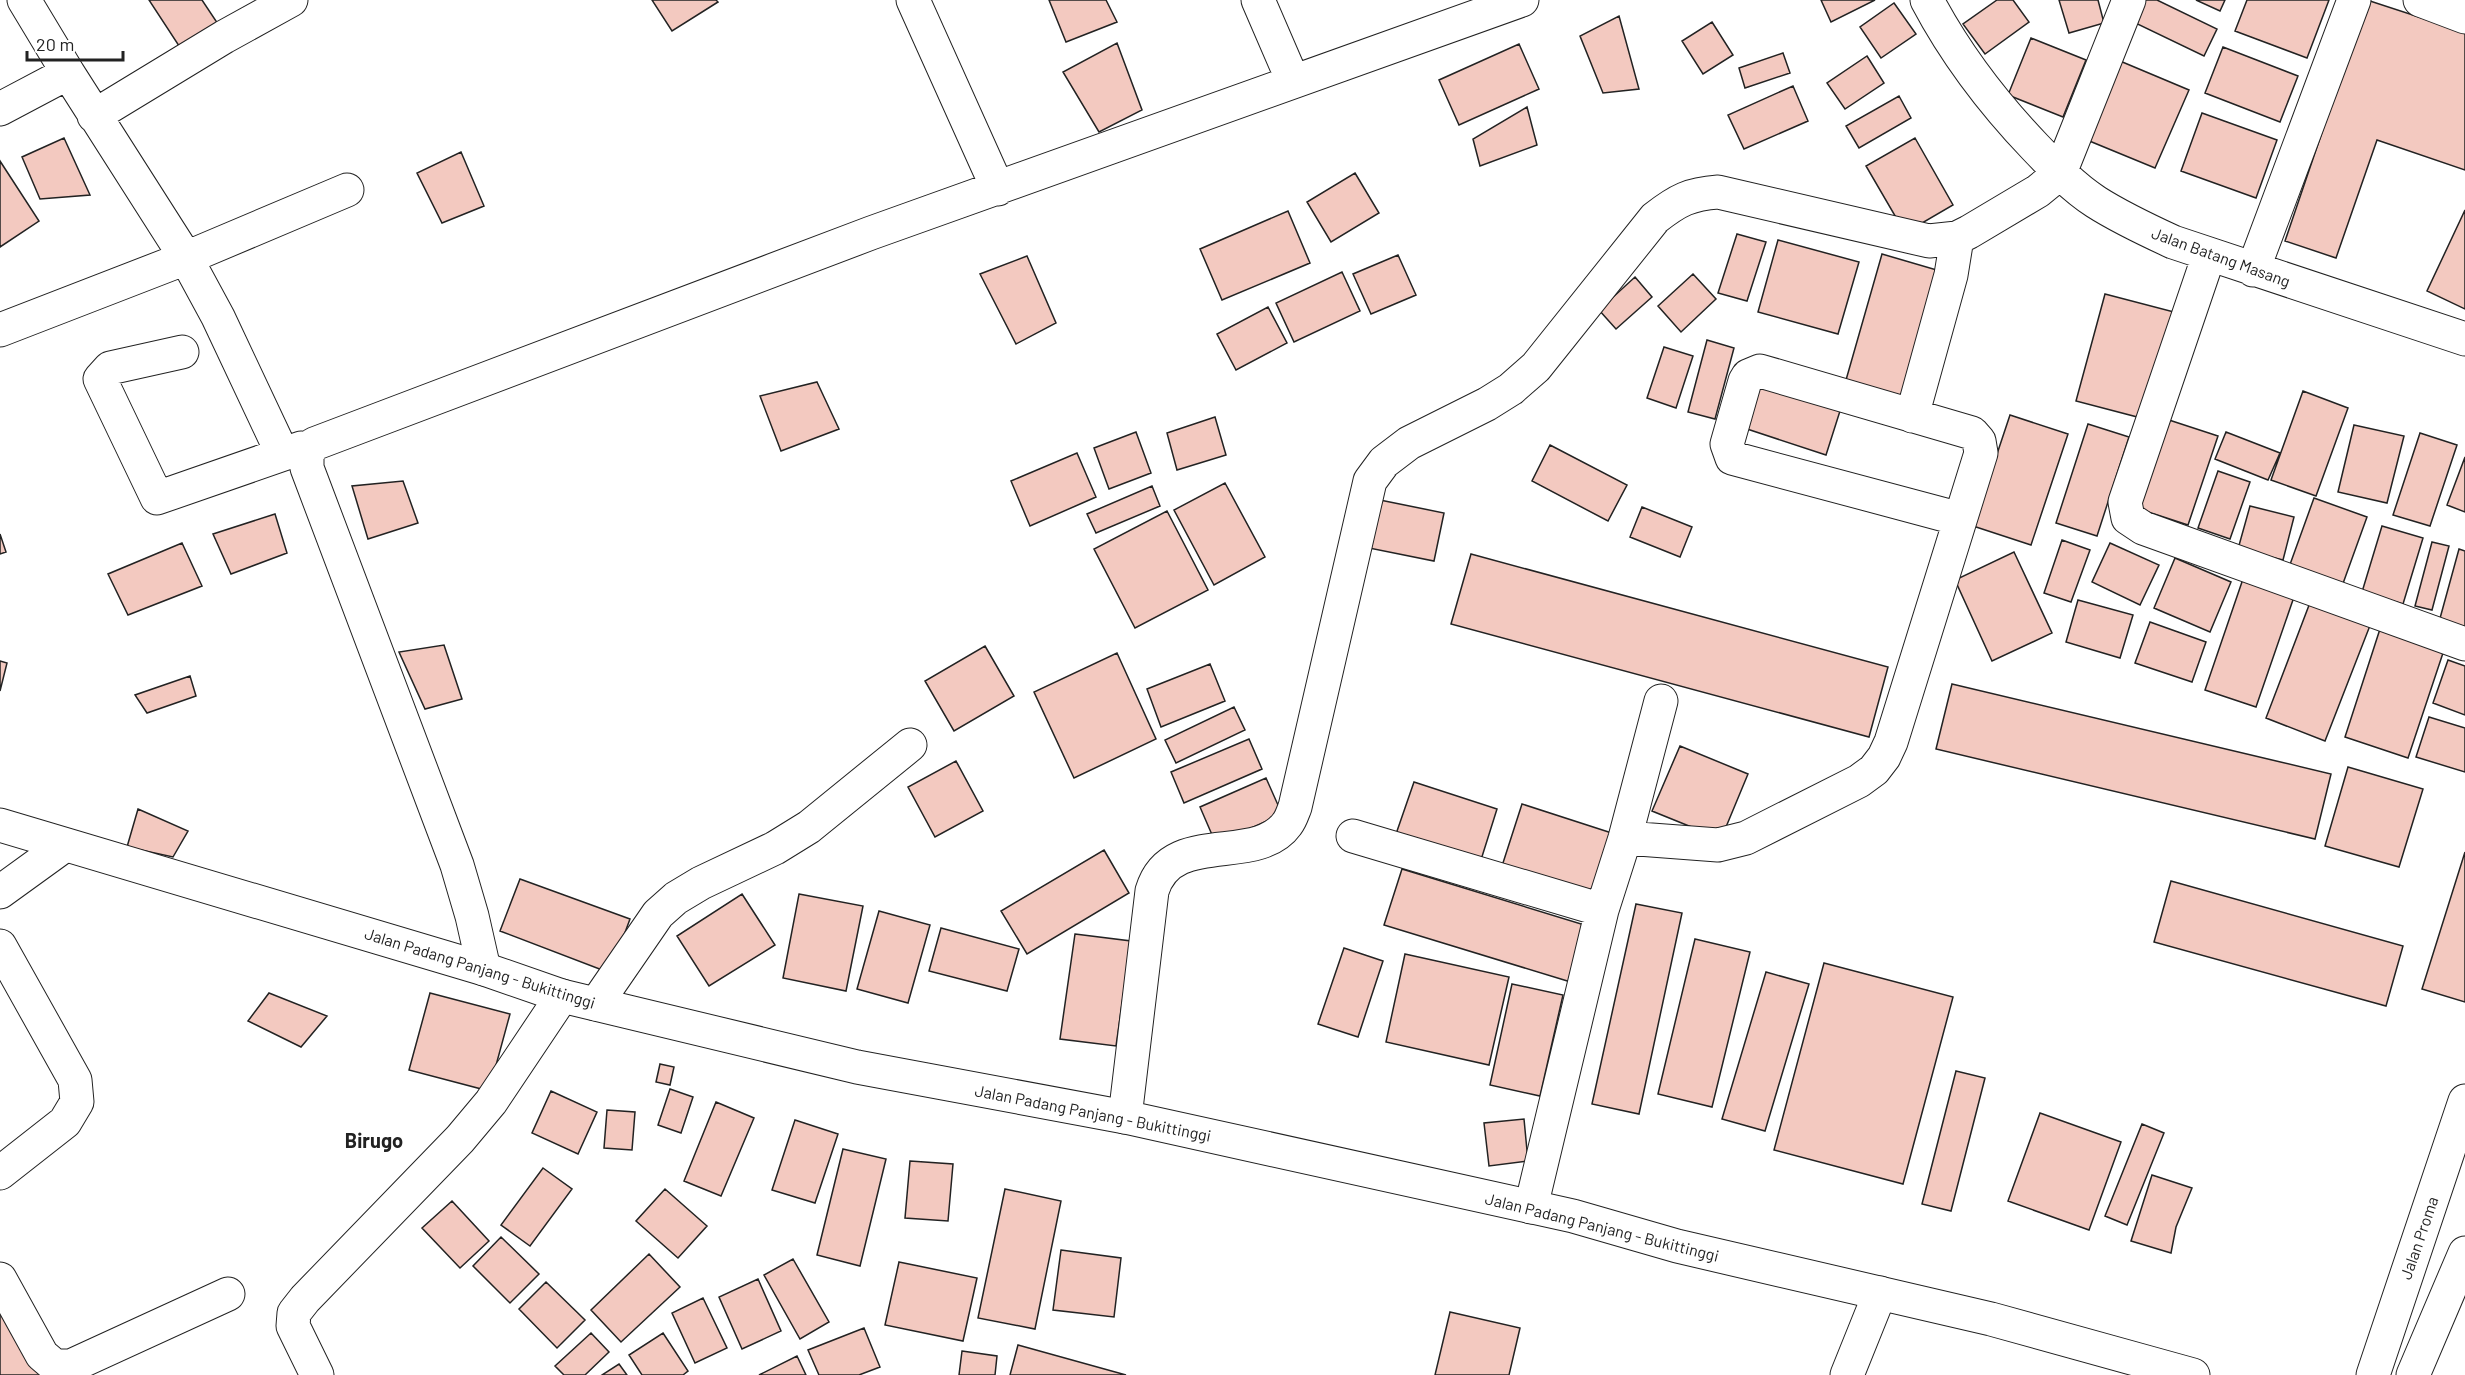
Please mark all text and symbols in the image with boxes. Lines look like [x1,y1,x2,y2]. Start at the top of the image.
scale bar [27,24,123,62]
text: 20 m [36,33,74,55]
street label: Jalan Batang Masang [2149,223,2293,290]
street label: Jalan Padang Panjang - Bukittinggi [363,923,598,1012]
street label: Jalan Padang Panjang - Bukittinggi [973,1080,1213,1145]
district label: Birugo [345,1128,403,1152]
street label: Jalan Padang Panjang - Bukittinggi [1483,1188,1721,1265]
street label: Jalan Proma [2395,1194,2442,1282]

